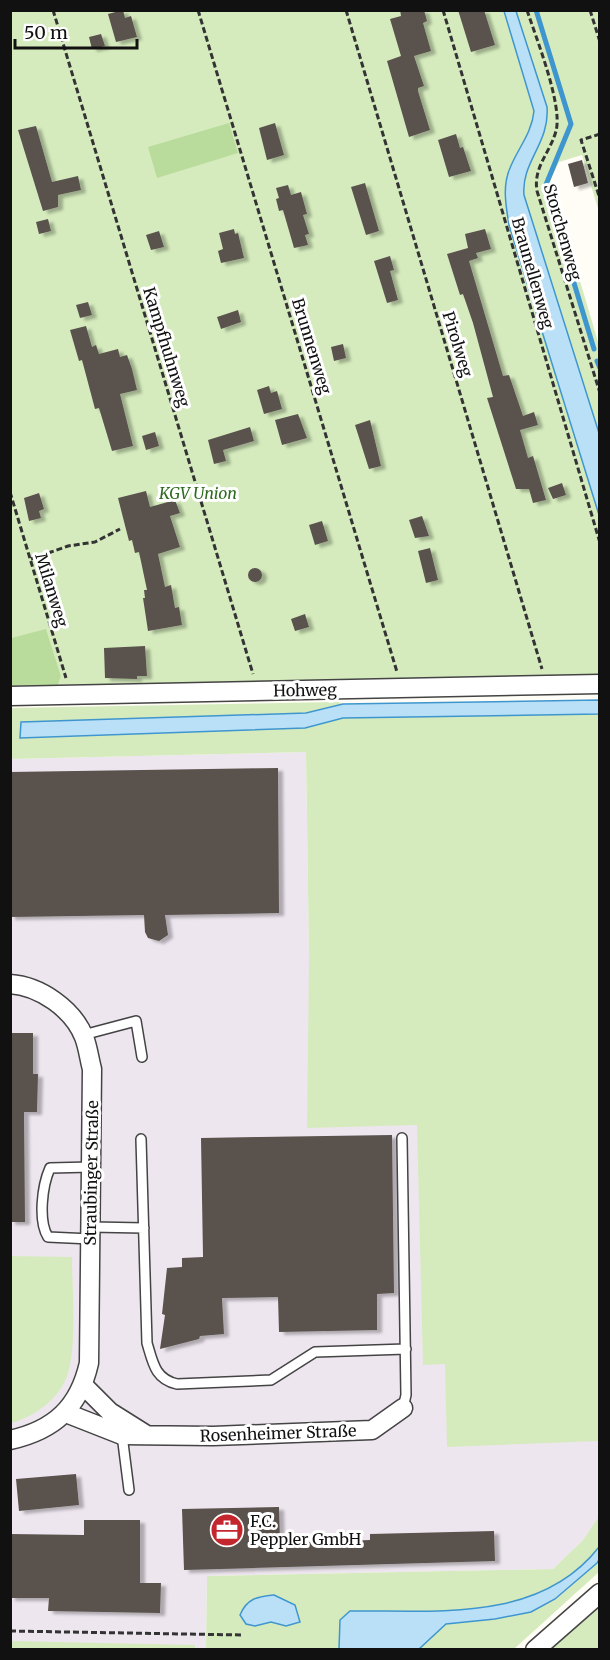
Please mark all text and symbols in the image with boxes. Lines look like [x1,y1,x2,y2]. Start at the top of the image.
scale bar [15,12,136,50]
text: 50 m [24,21,68,44]
street label: Storchenweg [540,181,586,283]
street label: Braunellenweg [508,215,559,331]
street label: Kampfhuhnweg [139,285,195,410]
street label: Brunnenweg [288,296,336,397]
street label: Pirolweg [439,309,478,380]
park label: KGV Union [158,483,237,503]
street label: Milanweg [31,551,73,630]
street label: Hohweg [273,679,337,701]
street label: Straubinger Straße [80,1100,102,1246]
street label: Rosenheimer Straße [199,1420,357,1446]
place label: F.C. Peppler GmbH [250,1511,361,1549]
office icon: F.C. Peppler GmbH [209,1512,245,1548]

